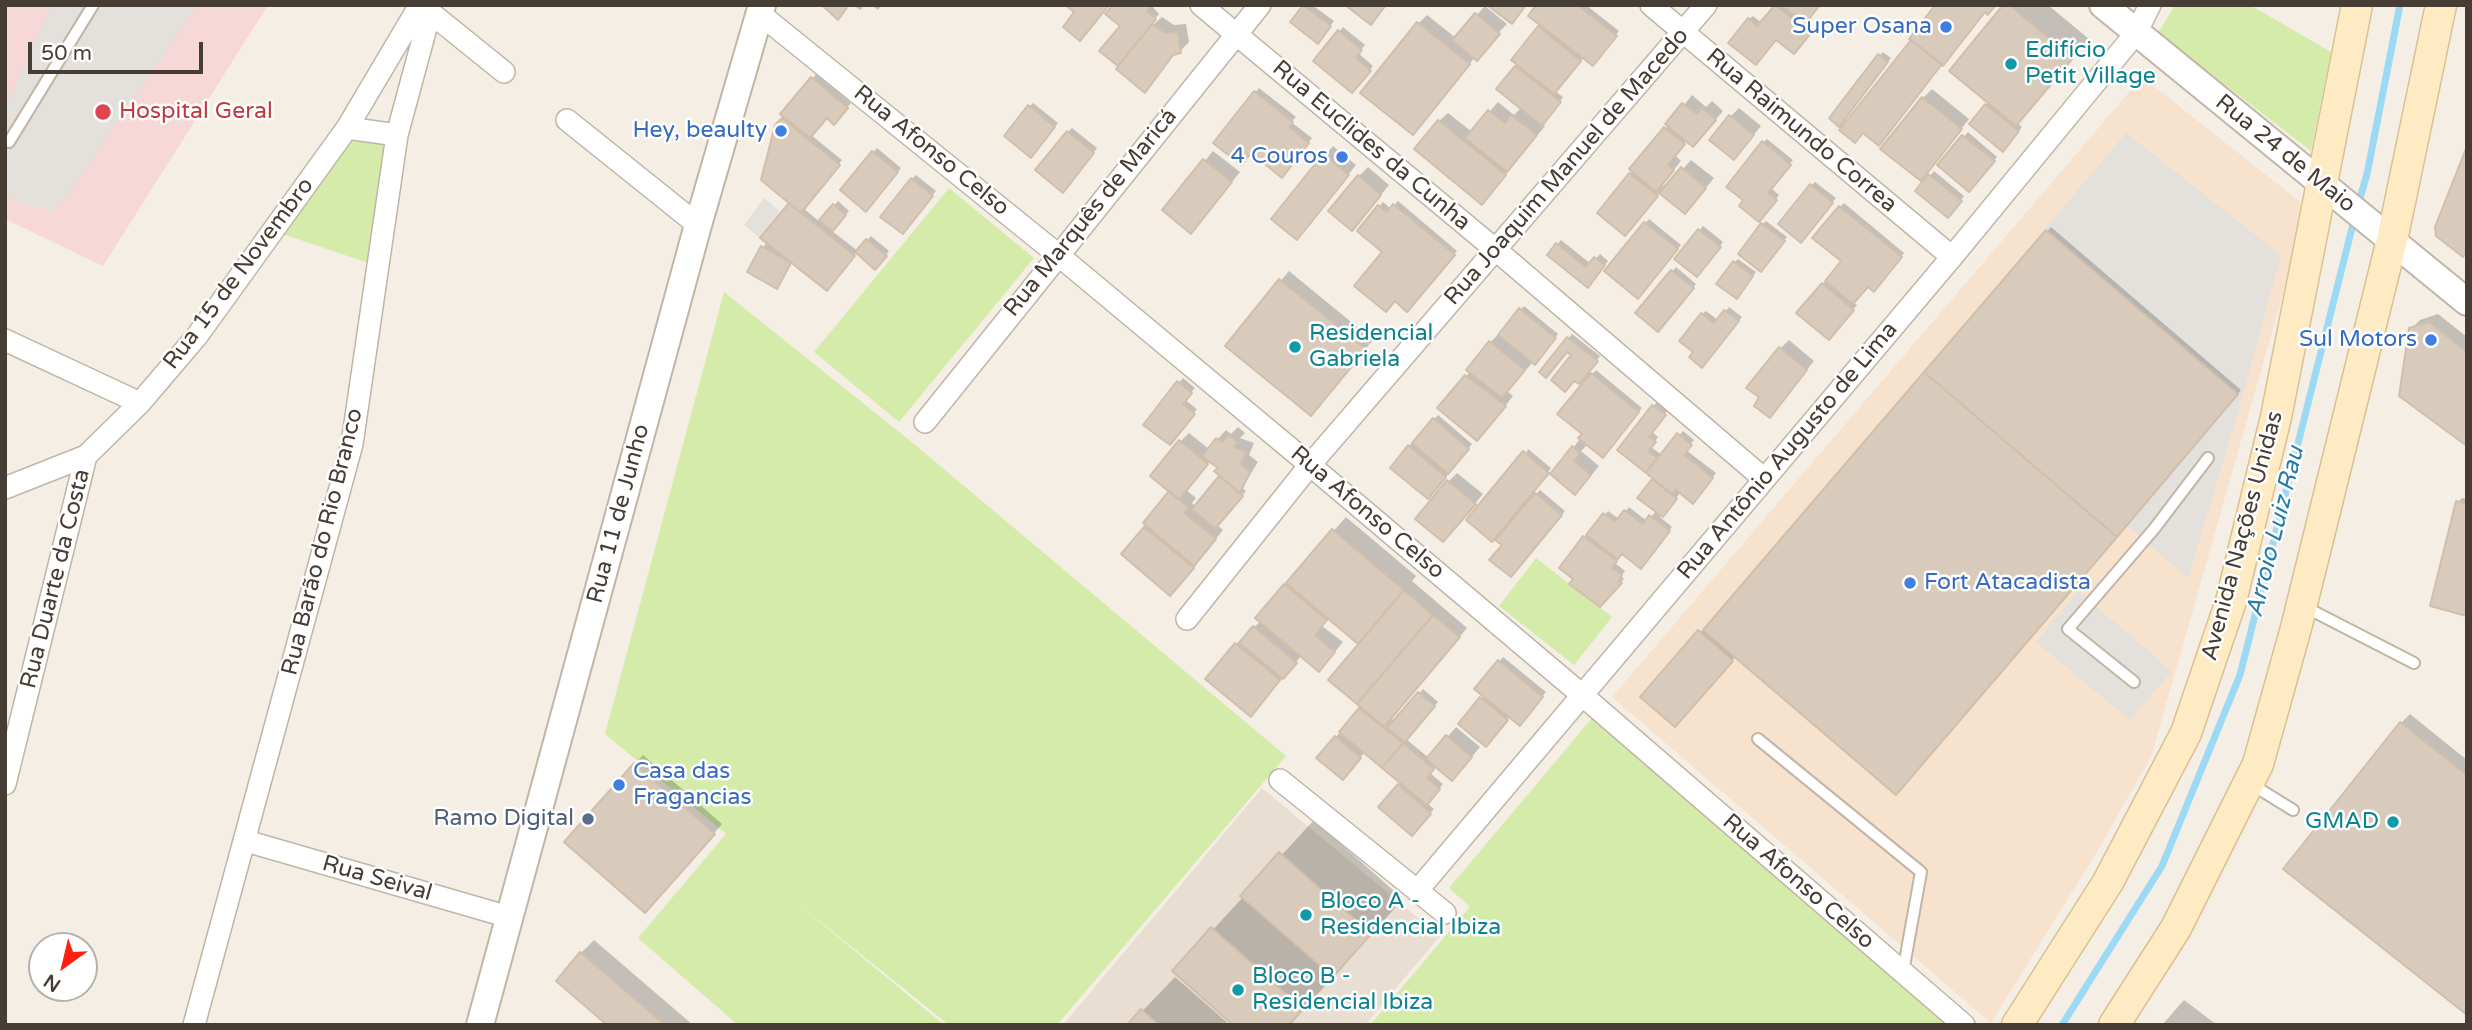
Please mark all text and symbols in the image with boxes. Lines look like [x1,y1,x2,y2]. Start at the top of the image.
place label: Super Osana [1792,13,1932,41]
marker: Super Osana [1938,19,1954,35]
street label: Rua Joaquim Manuel de Macedo [1439,23,1695,311]
scale bar [32,28,206,72]
place label: Edifício Petit Village [2025,37,2156,91]
text: 50 m [41,41,92,66]
street label: Rua Raimundo Correa [1700,43,1902,219]
street label: Rua Euclides da Cunha [1266,55,1476,237]
marker: Edifício Petit Village [2003,56,2019,72]
street label: Rua Afonso Celso [848,80,1014,222]
street label: Rua 24 de Maio [2209,89,2361,219]
place label: Hospital Geral [119,98,273,126]
marker: Hospital Geral [93,102,113,122]
street label: Rua Marquês de Maricá [999,103,1183,323]
place label: Hey, beaulty [633,117,767,145]
marker: Hey, beaulty [773,123,789,139]
place label: 4 Couros [1230,143,1328,171]
marker: 4 Couros [1334,149,1350,165]
street label: Rua 15 de Novembro [158,173,320,375]
street label: Rua Antônio Augusto de Lima [1672,317,1904,585]
place label: Residencial Gabriela [1309,320,1433,374]
place label: Sul Motors [2299,326,2417,354]
marker: Sul Motors [2423,332,2439,348]
marker: Residencial Gabriela [1287,339,1303,355]
street label: Rua Barão do Rio Branco [276,406,370,678]
street label: Avenida Nações Unidas [2196,408,2290,664]
street label: Rua 11 de Junho [582,421,656,607]
street label: Rua Afonso Celso [1284,441,1450,585]
water label: Arroio Luiz Rau [2241,444,2311,620]
street label: Rua Duarte da Costa [15,466,97,692]
place label: Fort Atacadista [1924,569,2091,597]
marker: Fort Atacadista [1902,575,1918,591]
place label: Casa das Fragancias [633,758,751,812]
marker: Casa das Fragancias [611,777,627,793]
place label: Ramo Digital [433,805,574,833]
street label: Rua Afonso Celso [1716,808,1880,956]
place label: GMAD [2305,808,2379,836]
marker: Ramo Digital [580,811,596,827]
marker: GMAD [2385,814,2401,830]
street label: Rua Seival [319,850,435,908]
place label: Bloco A - Residencial Ibiza [1320,888,1501,942]
marker: Bloco A - Residencial Ibiza [1298,907,1314,923]
north arrow [28,932,98,1002]
place label: Bloco B - Residencial Ibiza [1252,963,1433,1017]
text: N [40,969,65,996]
marker: Bloco B - Residencial Ibiza [1230,982,1246,998]

